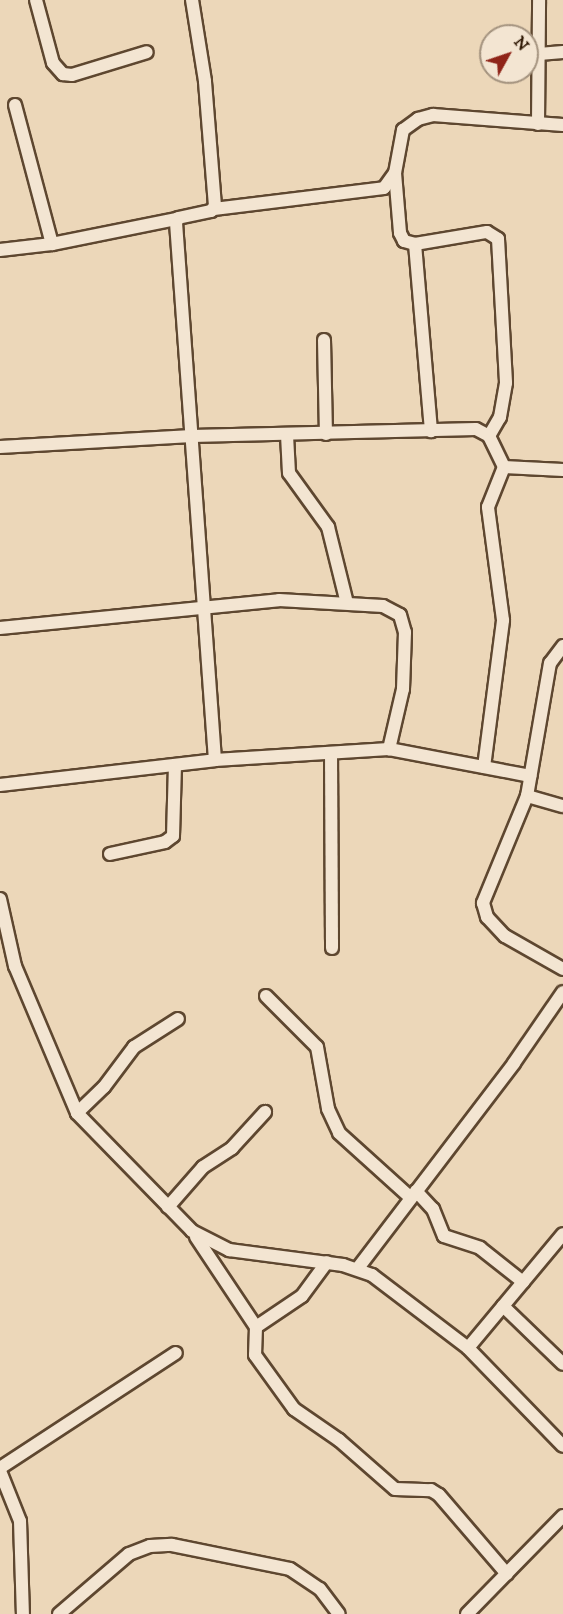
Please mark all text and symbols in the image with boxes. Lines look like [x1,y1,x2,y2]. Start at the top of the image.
north arrow [479,24,539,84]
text: N [509,32,533,55]

